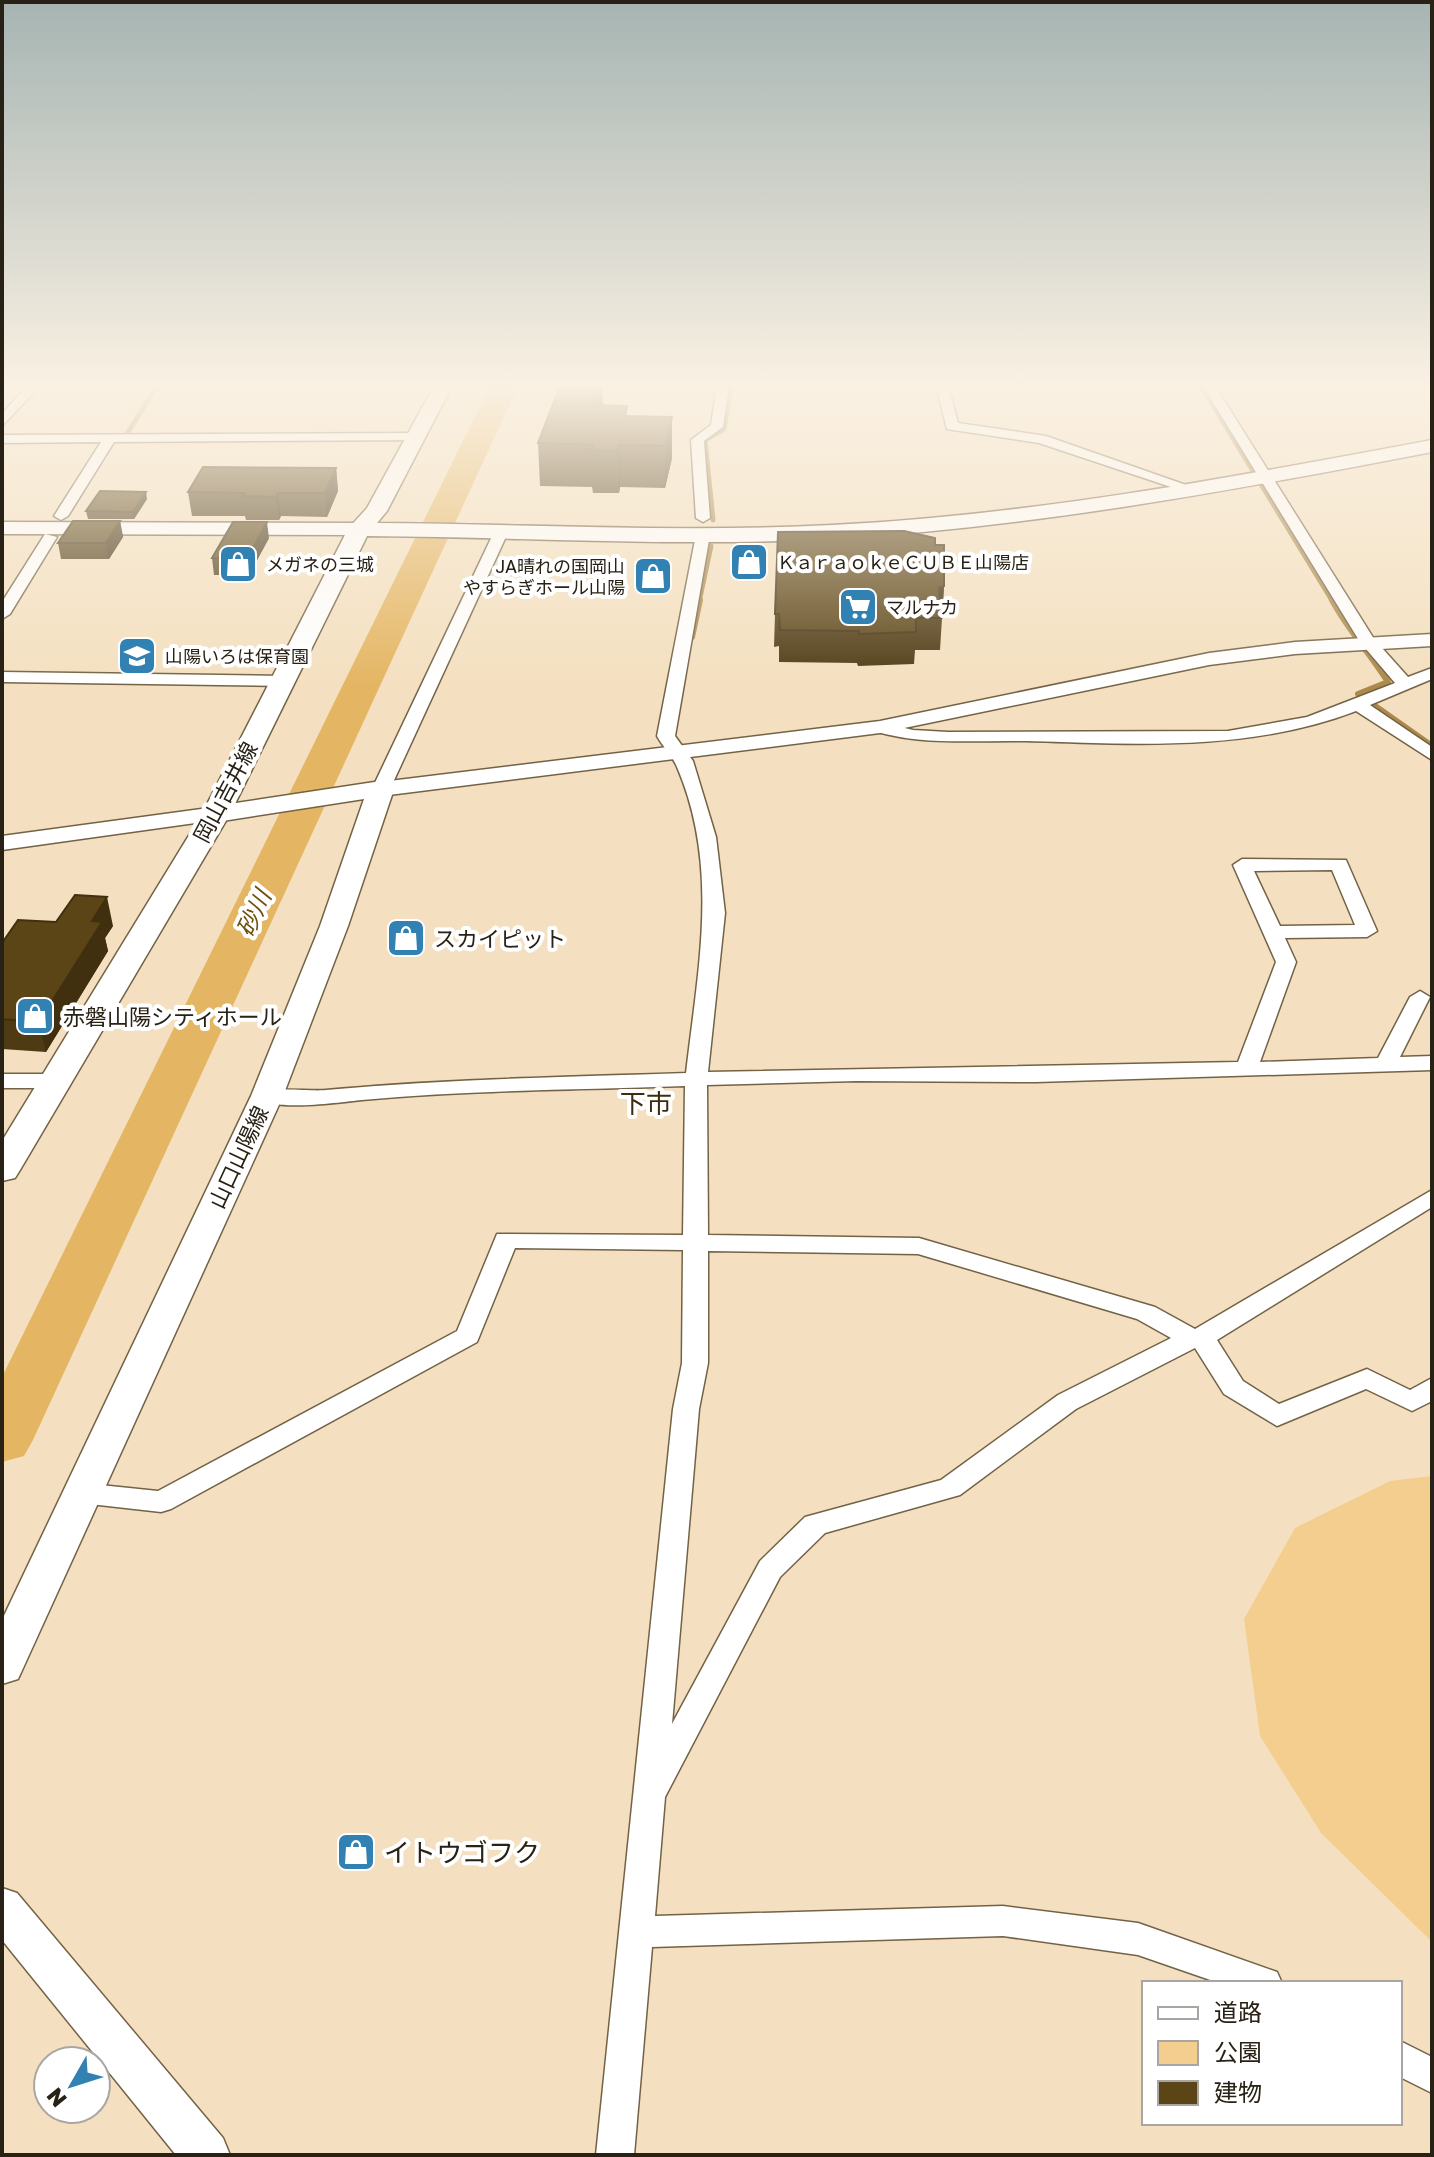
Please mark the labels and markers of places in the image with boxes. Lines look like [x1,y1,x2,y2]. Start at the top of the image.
shop icon: ＫａｒａｏｋｅＣＵＢＥ山陽店 [728,541,770,583]
shop icon: メガネの三城 [217,543,259,585]
place label: ＫａｒａｏｋｅＣＵＢＥ山陽店 [777,551,1029,573]
place label: メガネの三城 [266,553,374,575]
place label: JA晴れの国岡山 やすらぎホール山陽 [463,555,625,598]
shop icon: JA晴れの国岡山 やすらぎホール山陽 [632,555,674,597]
supermarket icon: マルナカ [837,586,879,628]
place label: マルナカ [886,596,958,618]
school or university icon: 山陽いろは保育園 [116,635,158,677]
place label: 山陽いろは保育園 [165,645,309,667]
shop icon: スカイピット [385,917,427,959]
place label: スカイピット [434,925,566,952]
shop icon: 赤磐山陽シティホール [14,995,56,1037]
place label: 赤磐山陽シティホール [63,1003,282,1030]
shop icon: イトウゴフク [335,1831,377,1873]
place label: イトウゴフク [384,1837,540,1868]

